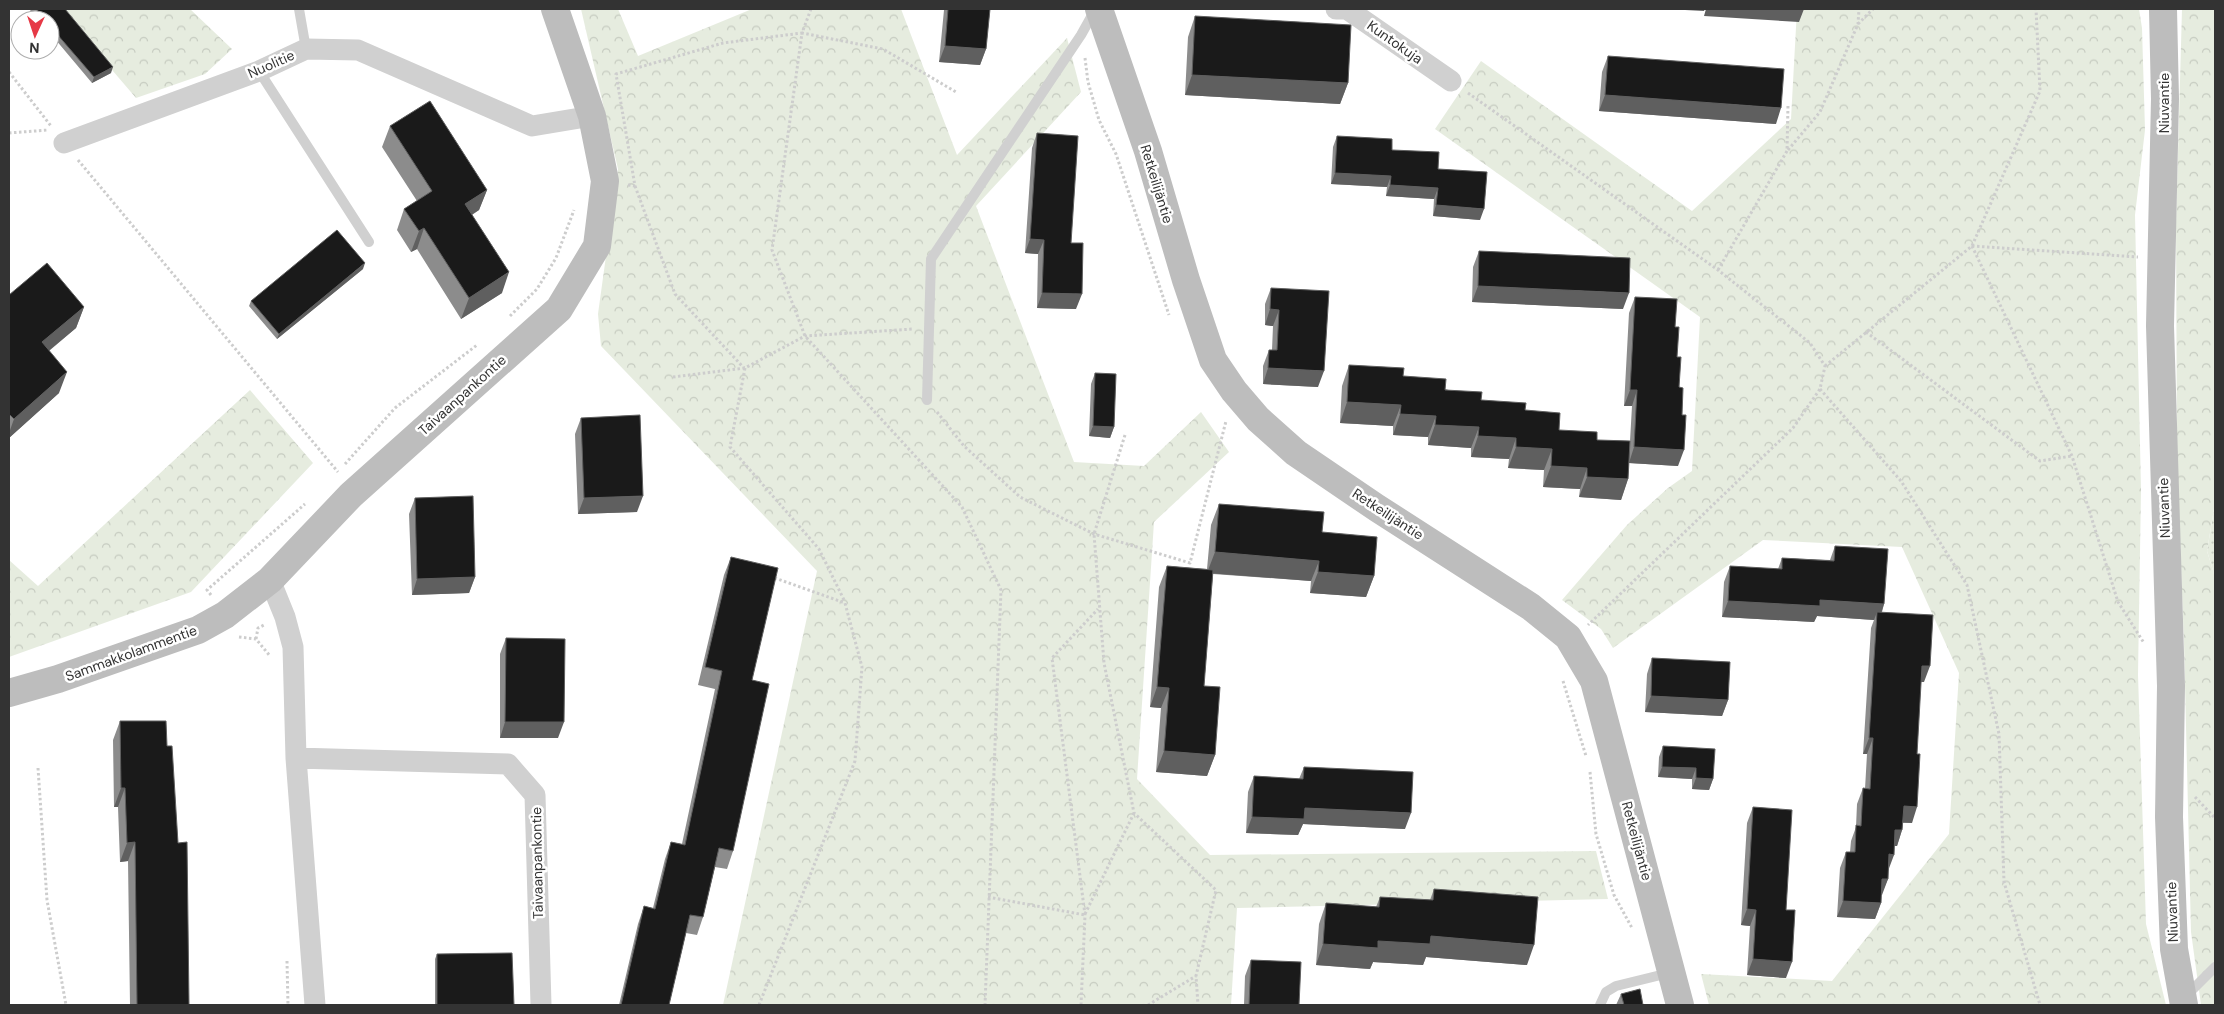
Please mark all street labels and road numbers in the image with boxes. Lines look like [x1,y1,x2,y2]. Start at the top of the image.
street label: Kuntokuja [1364,16,1426,68]
street label: Nuolitie [245,46,297,82]
street label: Niuvantie [2155,73,2173,133]
street label: Retkeilijäntie [1137,142,1178,226]
street label: Taivaanpankontie [414,351,510,439]
street label: Niuvantie [2154,477,2174,539]
street label: Retkeilijäntie [1349,484,1427,544]
street label: Sammakkolammentie [63,621,199,685]
street label: Retkeilijäntie [1618,799,1656,883]
street label: Taivaanpankontie [527,807,547,919]
street label: Niuvantie [2162,881,2182,943]

